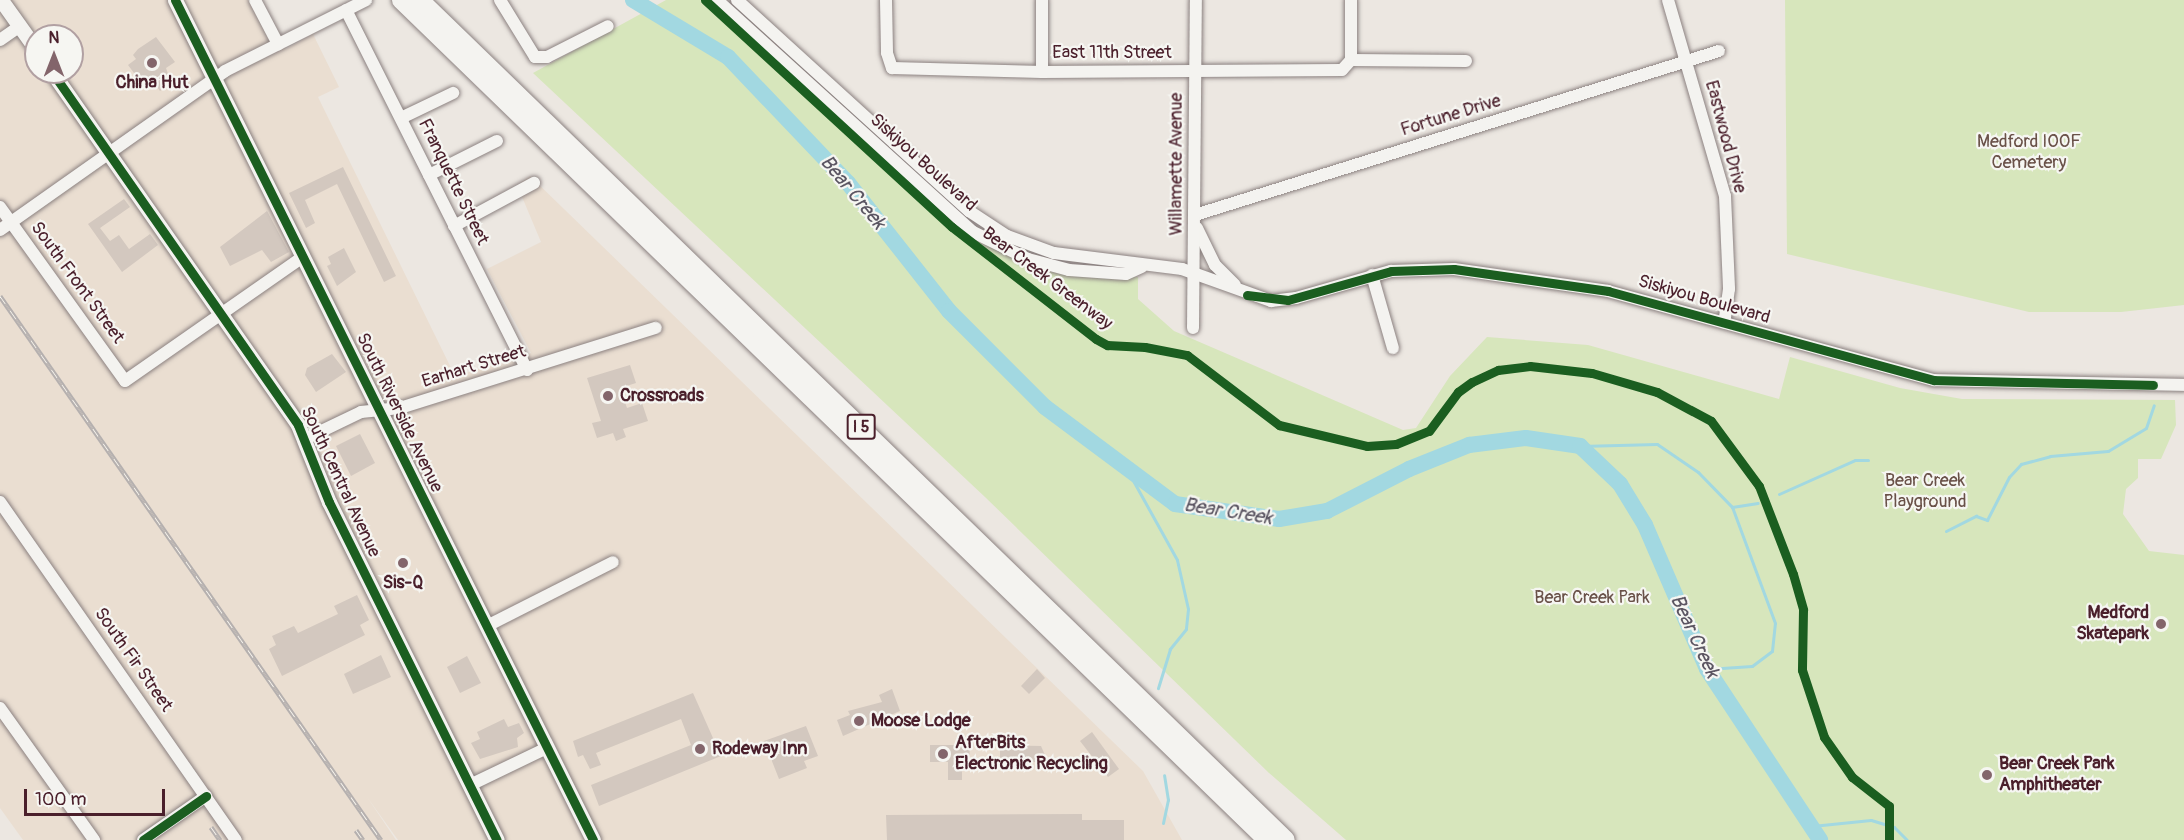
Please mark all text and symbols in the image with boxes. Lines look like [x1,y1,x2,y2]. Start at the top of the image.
north arrow [24,24,84,84]
text: N [49,28,59,48]
street label: East 11th Street [1052,42,1172,64]
marker: China Hut [145,56,159,70]
place label: China Hut [116,72,188,94]
street label: Eastwood Drive [1700,78,1750,196]
street label: Fortune Drive [1398,91,1504,141]
street label: Willamette Avenue [1166,93,1188,235]
street label: Siskiyou Boulevard [865,109,981,217]
street label: Franquette Street [413,115,493,249]
park label: Medford IOOF Cemetery [1977,132,2081,174]
water label: Bear Creek [815,150,891,234]
street label: South Front Street [26,218,128,348]
street label: Bear Creek Greenway [977,223,1117,335]
street label: Siskiyou Boulevard [1636,271,1772,329]
street label: South Riverside Avenue [351,330,447,496]
street label: Earhart Street [420,341,528,393]
place label: Crossroads [620,385,704,407]
marker: Crossroads [601,389,615,403]
street label: South Central Avenue [296,403,384,561]
road number: I 5 [846,414,876,440]
park label: Bear Creek Playground [1883,471,1967,514]
water label: Bear Creek [1182,492,1274,530]
marker: Sis-Q [396,556,410,570]
place label: Sis-Q [383,572,423,594]
park label: Bear Creek Park [1534,587,1650,609]
water label: Bear Creek [1665,591,1725,681]
place label: Medford Skatepark [2076,603,2149,646]
street label: South Fir Street [89,604,177,716]
marker: Medford Skatepark [2154,617,2168,631]
place label: Moose Lodge [871,710,971,732]
marker: Moose Lodge [852,714,866,728]
place label: AfterBits Electronic Recycling [955,733,1108,776]
place label: Rodeway Inn [712,738,808,760]
marker: Rodeway Inn [693,742,707,756]
marker: AfterBits Electronic Recycling [936,747,950,761]
place label: Bear Creek Park Amphitheater [1999,754,2115,796]
marker: Bear Creek Park Amphitheater [1980,768,1994,782]
scale bar [27,777,168,815]
text: 100 m [35,788,87,811]

